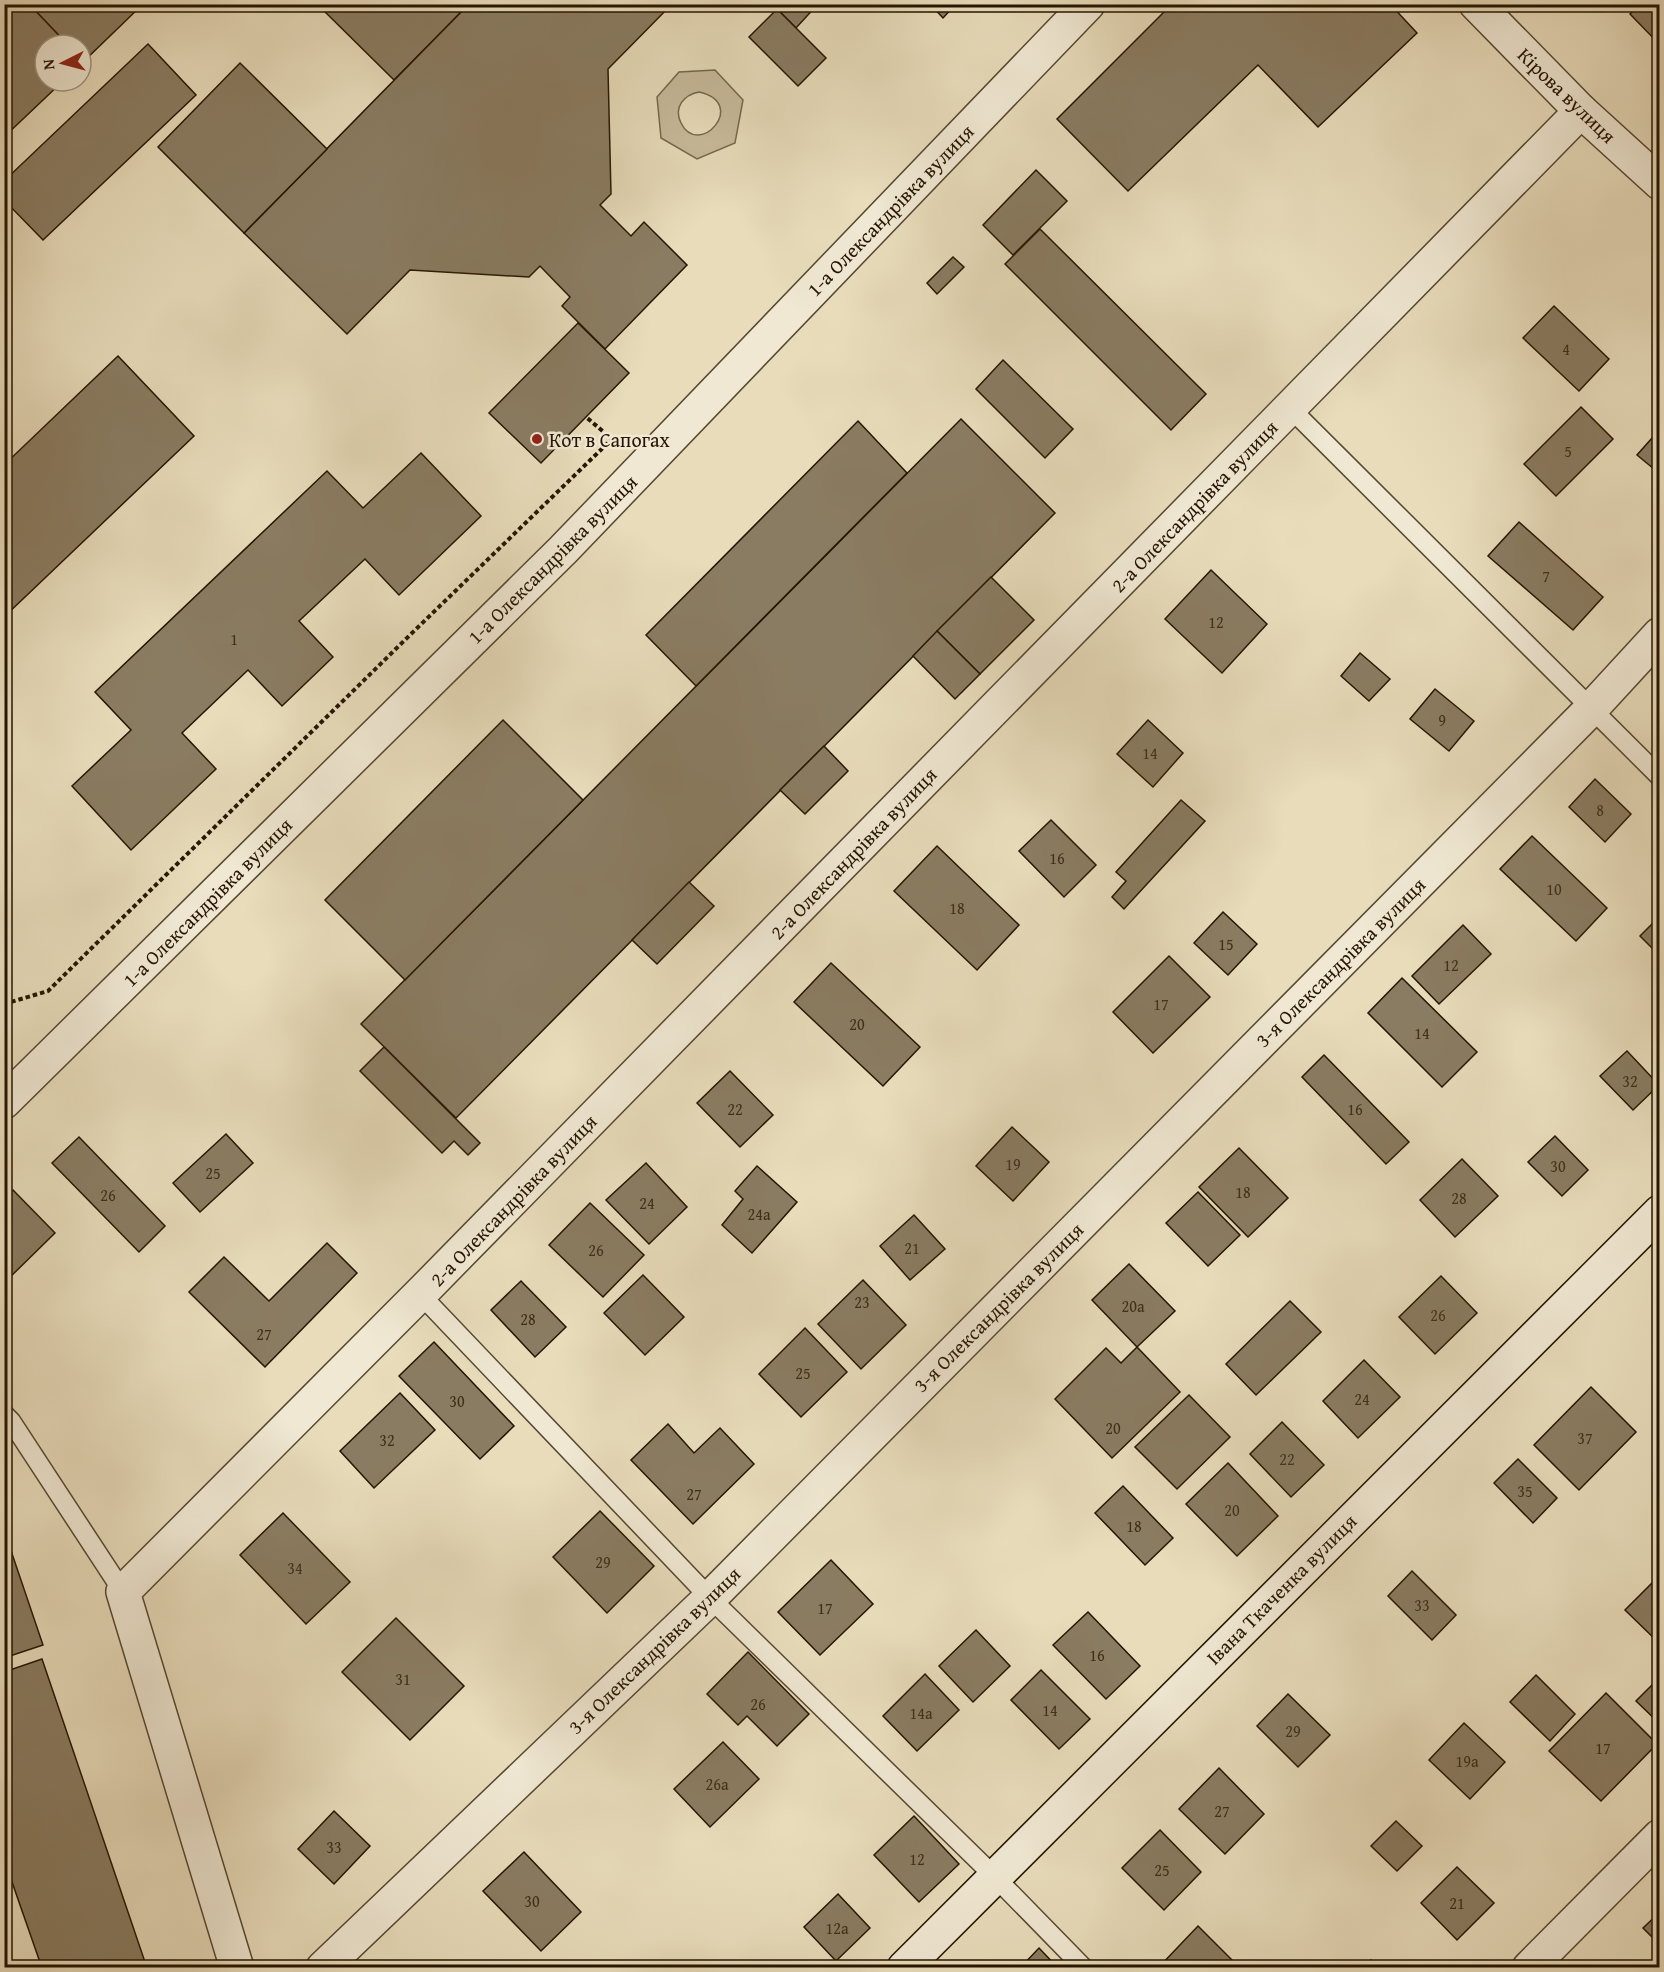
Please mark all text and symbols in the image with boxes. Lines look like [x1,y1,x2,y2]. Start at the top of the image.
north arrow [33,33,93,93]
street label: Кірова вулиця [1511,40,1623,150]
text: N [36,58,61,71]
street label: 1-а Олександрівка вулиця [800,117,980,303]
house number: 4 [1562,337,1570,361]
street label: 2-а Олександрівка вулиця [1104,413,1284,599]
place label: Кот в Сапогах [549,425,671,454]
marker: Кот в Сапогах [530,432,544,446]
house number: 5 [1564,439,1572,463]
street label: 1-а Олександрівка вулиця [461,468,643,650]
house number: 7 [1542,564,1550,588]
house number: 12 [1208,610,1224,634]
house number: 1 [230,627,238,651]
house number: 9 [1438,708,1446,732]
house number: 14 [1142,741,1158,765]
street label: 2-а Олександрівка вулиця [763,760,943,946]
house number: 8 [1596,798,1604,822]
street label: 1-а Олександрівка вулиця [116,811,298,993]
house number: 16 [1049,846,1065,870]
street label: 3-я Олександрівка вулиця [1249,871,1431,1053]
house number: 10 [1546,877,1562,901]
house number: 18 [949,896,965,920]
house number: 15 [1218,932,1234,956]
house number: 12 [1443,953,1459,977]
house number: 17 [1153,992,1169,1016]
house number: 20 [849,1012,865,1036]
house number: 14 [1414,1021,1430,1045]
house number: 32 [1622,1069,1638,1093]
house number: 22 [727,1097,743,1121]
house number: 16 [1347,1097,1363,1121]
street label: 2-а Олександрівка вулиця [423,1107,603,1293]
house number: 19 [1005,1152,1021,1176]
house number: 30 [1550,1154,1566,1178]
house number: 25 [205,1161,221,1185]
house number: 18 [1235,1180,1251,1204]
house number: 26 [100,1183,116,1207]
house number: 28 [1451,1186,1467,1210]
house number: 24 [639,1191,655,1215]
house number: 24а [747,1202,771,1226]
street label: 3-я Олександрівка вулиця [907,1216,1089,1398]
house number: 21 [904,1236,920,1260]
house number: 26 [588,1238,604,1262]
house number: 23 [854,1290,870,1314]
house number: 20а [1121,1294,1145,1318]
house number: 26 [1430,1303,1446,1327]
house number: 28 [520,1307,536,1331]
house number: 27 [256,1322,272,1346]
house number: 25 [795,1361,811,1385]
house number: 24 [1354,1387,1370,1411]
house number: 30 [449,1389,465,1413]
house number: 20 [1105,1416,1121,1440]
house number: 37 [1577,1426,1593,1450]
house number: 32 [379,1428,395,1452]
house number: 22 [1279,1447,1295,1471]
house number: 35 [1517,1479,1533,1503]
house number: 27 [686,1482,702,1506]
house number: 20 [1224,1498,1240,1522]
street label: Івана Ткаченка вулиця [1199,1507,1363,1671]
house number: 18 [1126,1514,1142,1538]
house number: 29 [595,1550,611,1574]
house number: 34 [287,1556,303,1580]
street label: 3-я Олександрівка вулиця [561,1560,747,1740]
house number: 33 [1414,1593,1430,1617]
house number: 17 [817,1596,833,1620]
house number: 16 [1089,1643,1105,1667]
house number: 31 [395,1667,411,1691]
house number: 26 [750,1692,766,1716]
house number: 14 [1042,1698,1058,1722]
house number: 14а [909,1701,933,1725]
house number: 29 [1285,1719,1301,1743]
house number: 17 [1595,1736,1611,1760]
house number: 19а [1455,1749,1479,1773]
house number: 26а [705,1772,729,1796]
house number: 27 [1214,1799,1230,1823]
house number: 33 [326,1835,342,1859]
house number: 12 [909,1847,925,1871]
house number: 25 [1154,1858,1170,1882]
house number: 30 [524,1889,540,1913]
house number: 21 [1449,1891,1465,1915]
house number: 12а [825,1916,849,1940]

